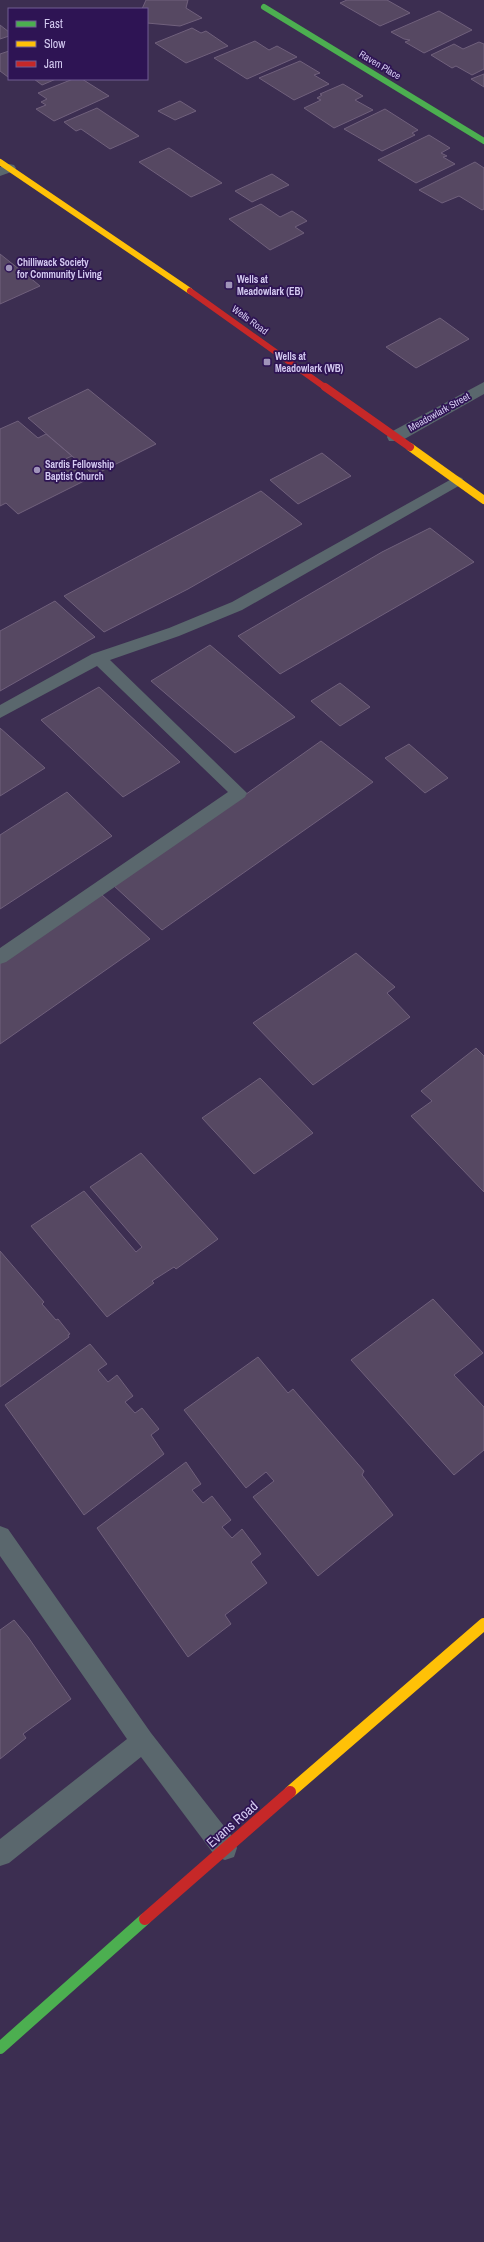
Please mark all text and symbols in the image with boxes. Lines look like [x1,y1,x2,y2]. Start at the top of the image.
legend [8,8,148,80]
text: Fast [44,16,63,32]
text: Slow [44,36,66,52]
street label: Raven Place [357,47,404,83]
text: Jam [44,56,63,72]
place label: Chilliwack Society for Community Living [17,256,102,281]
marker: Chilliwack Society for Community Living [4,263,14,273]
place label: Wells at Meadowlark (EB) [237,273,303,298]
marker: Wells at Meadowlark (EB) [224,280,234,290]
street label: Wells Road [229,302,271,338]
place label: Wells at Meadowlark (WB) [275,350,344,375]
marker: Wells at Meadowlark (WB) [262,357,272,367]
street label: Meadowlark Street [406,389,473,434]
place label: Sardis Fellowship Baptist Church [45,458,114,483]
marker: Sardis Fellowship Baptist Church [32,465,42,475]
street label: Evans Road [202,1797,262,1851]

